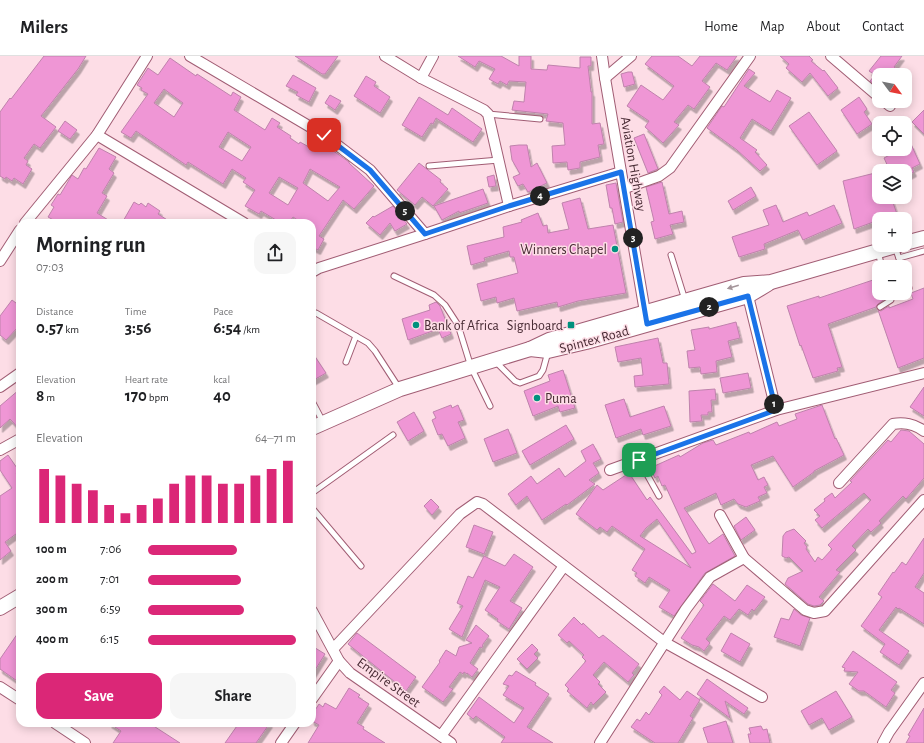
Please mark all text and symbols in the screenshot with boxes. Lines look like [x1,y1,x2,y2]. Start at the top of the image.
text: Milers [20,18,68,37]
text: Home [704,20,738,34]
text: Map [760,20,784,34]
text: About [806,20,840,34]
text: Contact [862,20,904,34]
north arrow [872,68,912,108]
map controls [872,68,912,300]
street label: Aviation Highway [618,116,648,213]
button: locate [872,116,912,156]
pin [307,118,341,152]
icon: check [313,124,335,146]
button: layers [872,164,912,204]
pin: 4 [530,186,550,206]
text: 4 [537,190,543,201]
pin: 5 [395,201,415,221]
text: 5 [403,205,407,216]
button: + [872,212,912,252]
pin: 3 [623,228,643,248]
button: share [254,232,296,274]
text: 3 [631,232,635,243]
text: Morning run [36,234,146,256]
place label: Winners Chapel [520,243,607,257]
marker: Winners Chapel [610,244,620,254]
button: − [872,260,912,300]
text: 07:03 [36,261,63,274]
one-way arrow [727,284,739,290]
pin: 2 [699,297,719,317]
text: 2 [706,301,712,312]
text: Distance [36,306,73,317]
text: Time [125,306,147,317]
text: Pace [213,306,233,317]
text: 0.57 [36,319,63,336]
text: 3:56 [125,319,151,336]
text: 6:54 [213,319,241,336]
place label: Bank of Africa [424,319,499,333]
place label: Signboard [507,319,563,333]
marker: Bank of Africa [411,320,421,330]
marker: Signboard [566,320,576,330]
text: km [63,324,79,335]
text: /km [241,324,260,335]
street label: Spintex Road [558,324,631,356]
text: Elevation [36,374,76,385]
text: Heart rate [125,374,168,385]
text: kcal [213,374,230,385]
text: 8 [36,387,44,404]
text: 170 [125,387,147,404]
text: 40 [213,387,231,404]
text: m [44,392,55,403]
text: bpm [147,392,169,403]
place label: Puma [545,392,577,406]
marker: Puma [532,393,542,403]
pin: 1 [764,394,784,414]
text: 1 [772,398,776,409]
text: Elevation [36,432,83,445]
text: 64–71 m [255,432,296,445]
pin [622,443,656,477]
icon: arrive [628,449,650,471]
text: 100 m [36,543,67,556]
text: 7:06 [100,543,121,556]
text: 200 m [36,573,68,586]
text: 7:01 [100,573,120,586]
text: 300 m [36,603,68,616]
text: 6:59 [100,603,121,616]
text: 400 m [36,633,69,646]
text: 6:15 [100,633,119,646]
street label: Empire Street [354,655,423,711]
button: Save [36,673,162,719]
button: Share [170,673,296,719]

